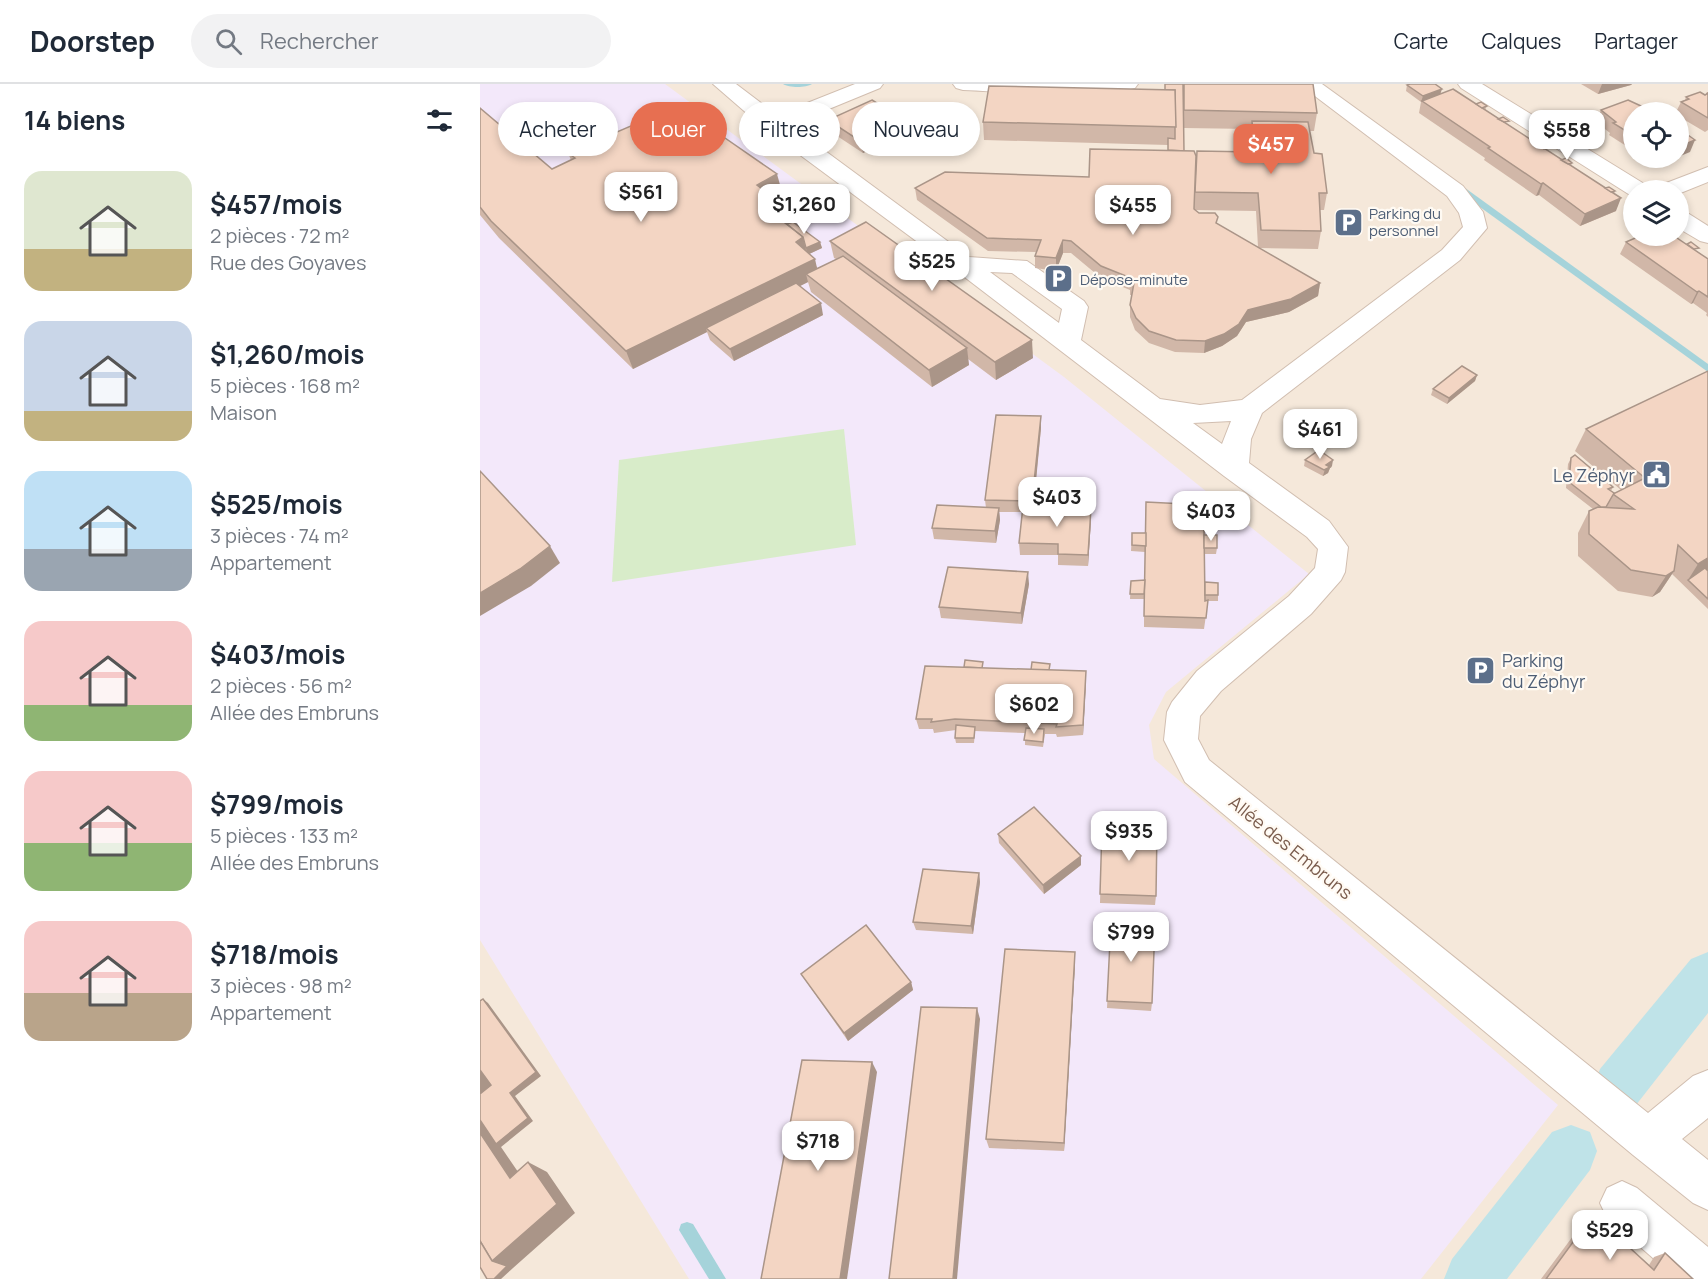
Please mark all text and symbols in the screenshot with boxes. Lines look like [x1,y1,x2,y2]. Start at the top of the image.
search box [191,14,611,68]
text: Doorstep [30,22,155,60]
icon: search [212,25,245,58]
text: Rechercher [260,26,379,56]
text: Carte [1394,27,1448,55]
text: Calques [1481,27,1561,55]
text: Partager [1594,27,1678,55]
text: 14 biens [24,102,125,138]
chip: Acheter [498,102,618,156]
chip: Louer [630,102,727,156]
chip: Filtres [739,102,840,156]
chip: Nouveau [852,102,980,156]
map controls [1623,102,1689,246]
button: locate [1623,102,1689,168]
icon: filters [423,104,456,137]
pin: $558 [1531,110,1603,161]
text: $558 [1543,116,1591,143]
pin: $457 [1235,124,1307,175]
text: $457 [1247,130,1295,157]
pin: $561 [605,172,677,223]
text: $561 [618,178,664,205]
button: layers [1623,180,1689,246]
pin: $1,260 [755,184,853,235]
pin: $455 [1097,185,1169,236]
text: $457/mois [210,186,342,222]
text: $1,260 [772,190,836,217]
text: $455 [1109,191,1157,218]
icon: home [72,195,144,267]
place label: Parking du personnel [1369,203,1441,241]
parking icon: Parking du personnel [1332,206,1364,238]
text: 2 pièces · 72 m² [210,222,350,249]
pin: $525 [896,241,968,292]
text: $525 [908,247,956,274]
text: Rue des Goyaves [210,249,367,276]
parking icon: Dépose-minute [1043,263,1075,295]
place label: Dépose-minute [1080,269,1188,290]
text: $1,260/mois [210,336,364,372]
icon: home [72,345,144,417]
text: 5 pièces · 168 m² [210,372,360,399]
text: Maison [210,399,277,426]
pin: $461 [1284,409,1356,460]
text: $461 [1297,415,1343,442]
public building icon: Le Zéphyr [1640,459,1672,491]
place label: Le Zéphyr [1553,463,1636,487]
pin: $403 [1021,477,1093,528]
text: $403 [1032,483,1082,510]
text: $525/mois [210,486,343,522]
pin: $403 [1175,491,1247,542]
icon: home [72,495,144,567]
text: $403 [1186,497,1236,524]
text: 3 pièces · 74 m² [210,522,349,549]
text: Appartement [210,549,332,576]
text: $403/mois [210,636,345,672]
icon: home [72,645,144,717]
place label: Parking du Zéphyr [1502,648,1586,693]
parking icon: Parking du Zéphyr [1465,654,1497,686]
text: 2 pièces · 56 m² [210,672,352,699]
pin: $602 [998,684,1070,735]
text: $602 [1009,690,1059,717]
text: Allée des Embruns [210,699,379,726]
text: $799/mois [210,786,344,822]
street label: Allée des Embruns [1224,790,1358,904]
icon: home [72,795,144,867]
pin: $935 [1093,811,1165,862]
text: $935 [1105,817,1153,844]
text: 5 pièces · 133 m² [210,822,358,849]
text: Allée des Embruns [210,849,379,876]
pin: $799 [1095,912,1167,963]
text: $799 [1107,918,1155,945]
text: $718/mois [210,936,339,972]
icon: home [72,945,144,1017]
text: 3 pièces · 98 m² [210,972,352,999]
text: Appartement [210,999,332,1026]
pin: $718 [782,1121,854,1172]
text: $718 [796,1127,840,1154]
pin: $529 [1574,1210,1646,1261]
text: $529 [1586,1216,1634,1243]

